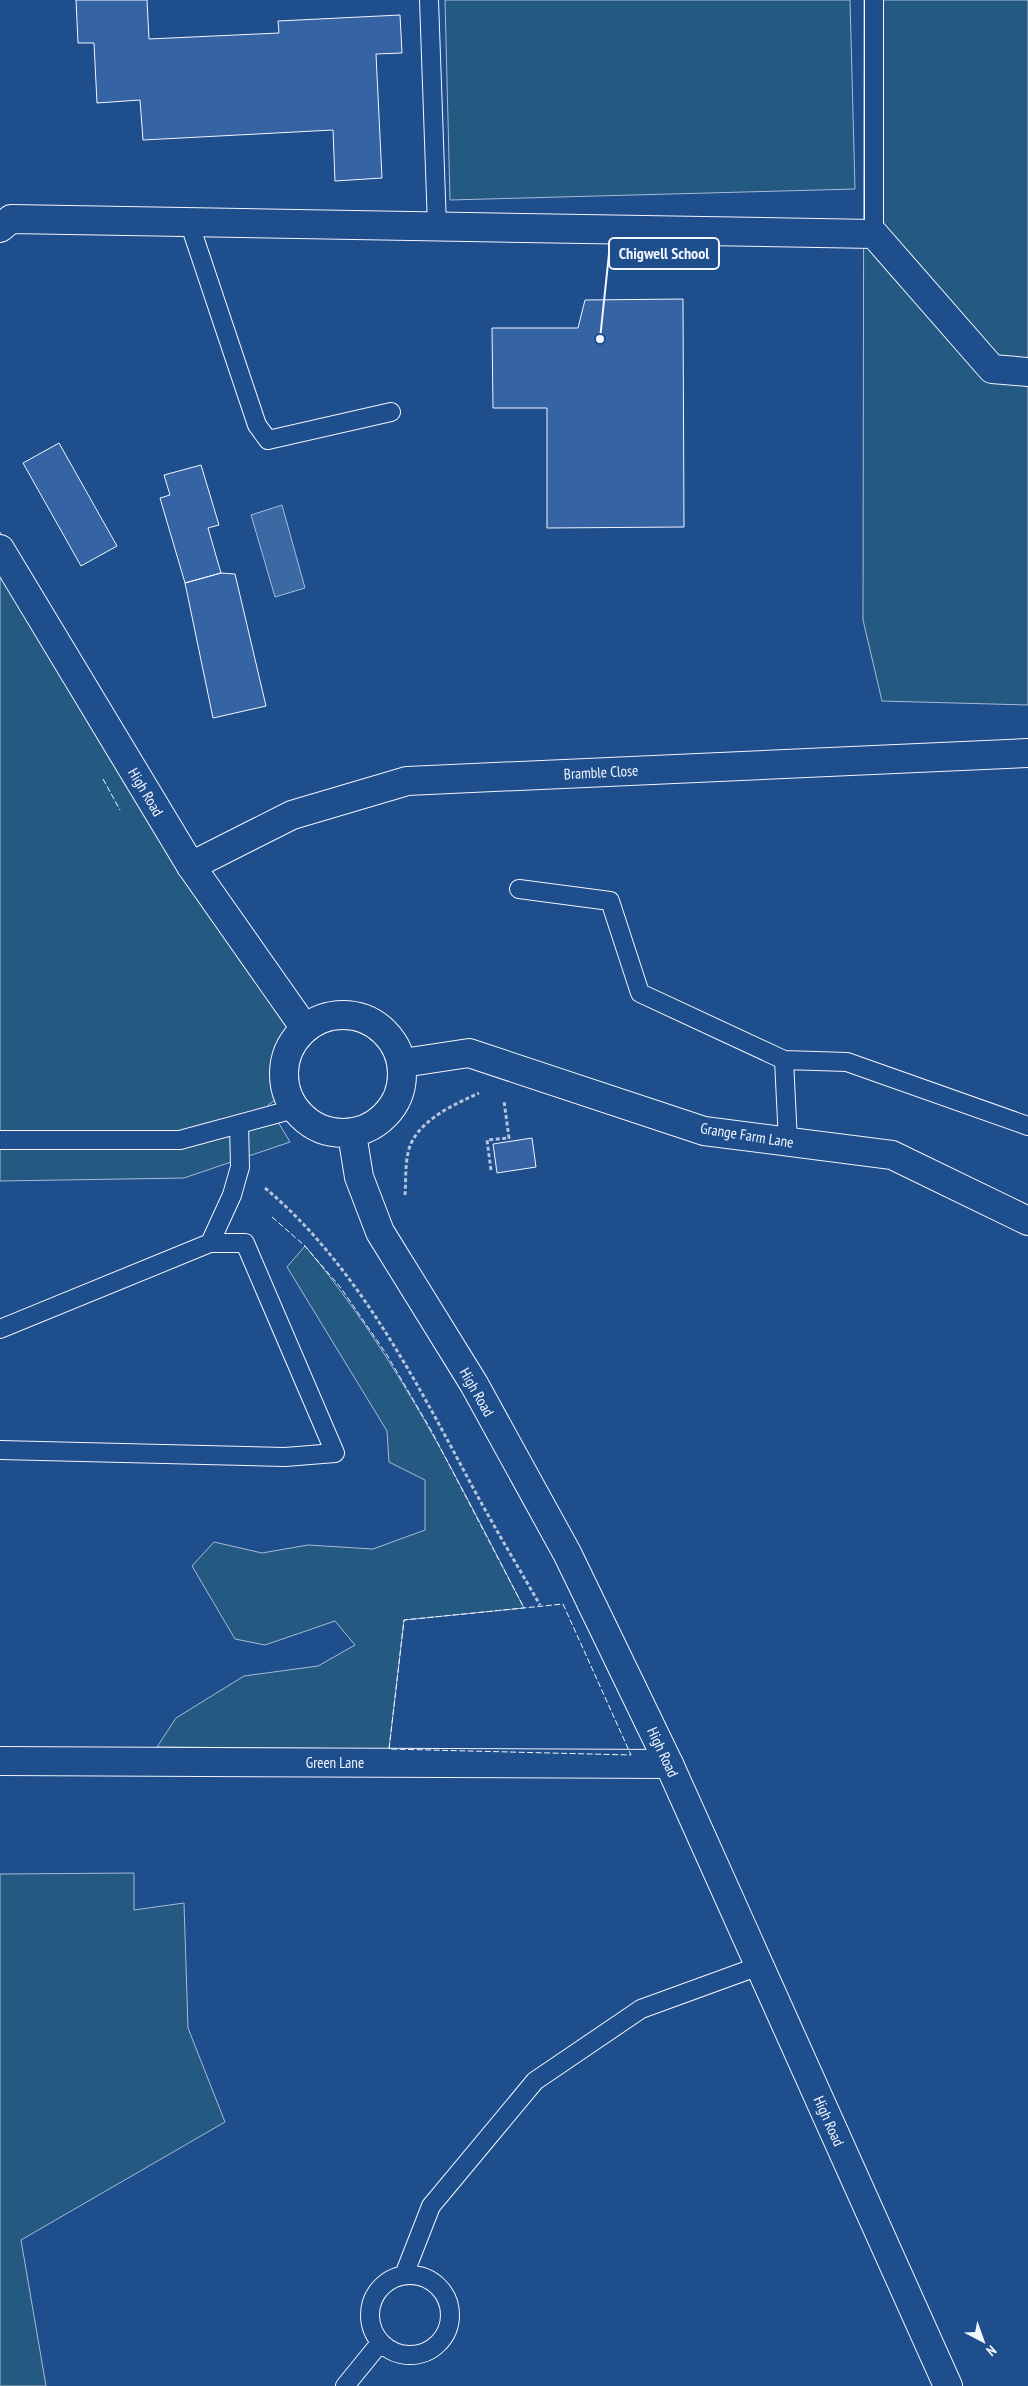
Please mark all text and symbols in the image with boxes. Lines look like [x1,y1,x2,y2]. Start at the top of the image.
callout: Chigwell School [609,238,719,269]
text: Chigwell School [619,243,709,263]
street label: Bramble Close [563,761,639,783]
street label: High Road [124,764,168,820]
street label: Grange Farm Lane [699,1118,795,1152]
street label: High Road [455,1364,499,1420]
street label: High Road [643,1724,683,1780]
street label: Green Lane [306,1753,364,1772]
street label: High Road [810,2093,848,2149]
north arrow [958,2316,1008,2366]
text: N [983,2342,1000,2360]

